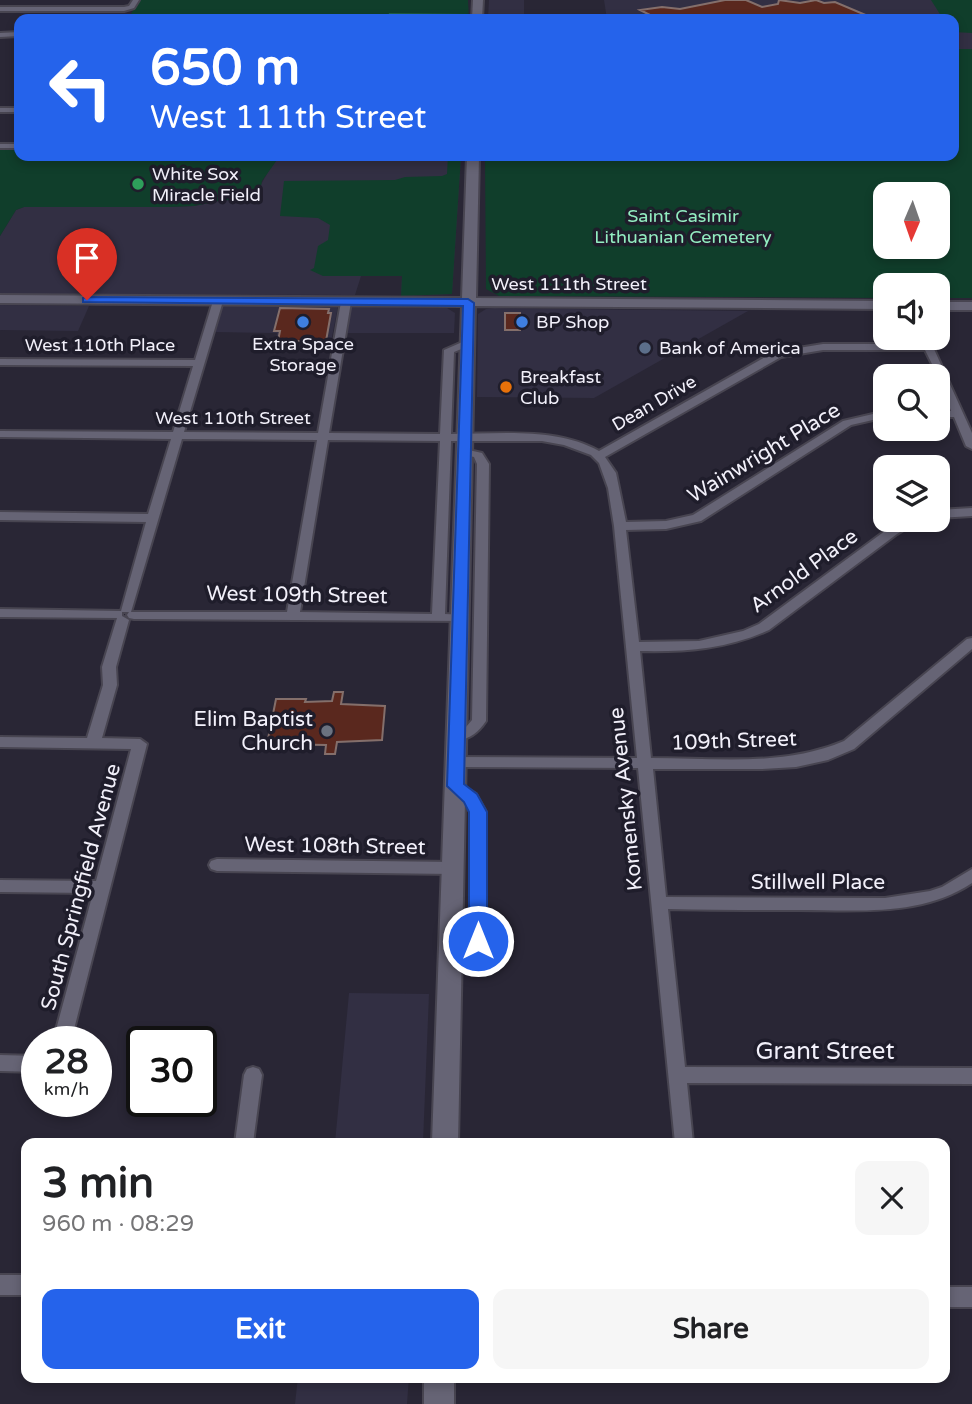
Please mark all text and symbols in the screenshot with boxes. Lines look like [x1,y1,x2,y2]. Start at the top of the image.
text: 650 m [150,39,300,98]
icon: left [35,42,126,133]
text: West 111th Street [150,99,427,137]
place label: White Sox Miracle Field [152,163,261,206]
marker: White Sox Miracle Field [130,176,146,192]
north arrow [873,182,950,259]
map controls [873,182,950,532]
park label: Saint Casimir Lithuanian Cemetery [594,205,772,248]
pin [57,228,117,300]
icon: arrive [68,239,106,277]
street label: West 111th Street [491,273,647,295]
button: sound [873,273,950,350]
place label: BP Shop [536,311,609,333]
marker: Extra Space Storage [295,314,311,330]
marker: BP Shop [514,314,530,330]
place label: Extra Space Storage [252,333,354,376]
street label: West 110th Place [25,334,175,356]
place label: Bank of America [659,337,801,359]
marker: Bank of America [637,340,653,356]
button: search [873,364,950,441]
place label: Breakfast Club [520,366,601,409]
street label: Dean Drive [608,370,700,436]
marker: Breakfast Club [498,379,514,395]
street label: Wainwright Place [683,398,845,508]
street label: West 110th Street [155,407,311,429]
button: layers [873,455,950,532]
street label: Arnold Place [745,523,863,618]
street label: West 109th Street [206,581,388,609]
street label: Komensky Avenue [604,706,648,892]
place label: Elim Baptist Church [194,707,313,756]
marker: Elim Baptist Church [319,723,335,739]
street label: 109th Street [671,726,797,756]
street label: South Springfield Avenue [36,761,126,1013]
street label: West 108th Street [244,832,426,860]
street label: Stillwell Place [751,870,885,895]
position arrow [441,904,515,978]
speed limit sign: 30 [126,1026,217,1117]
street label: Grant Street [755,1037,895,1066]
text: 28 [45,1041,88,1083]
text: km/h [44,1078,89,1100]
text: 3 min [42,1158,154,1209]
button: close [855,1161,929,1235]
text: 960 m · 08:29 [42,1210,194,1238]
button: Exit [42,1289,479,1369]
button: Share [493,1289,929,1369]

